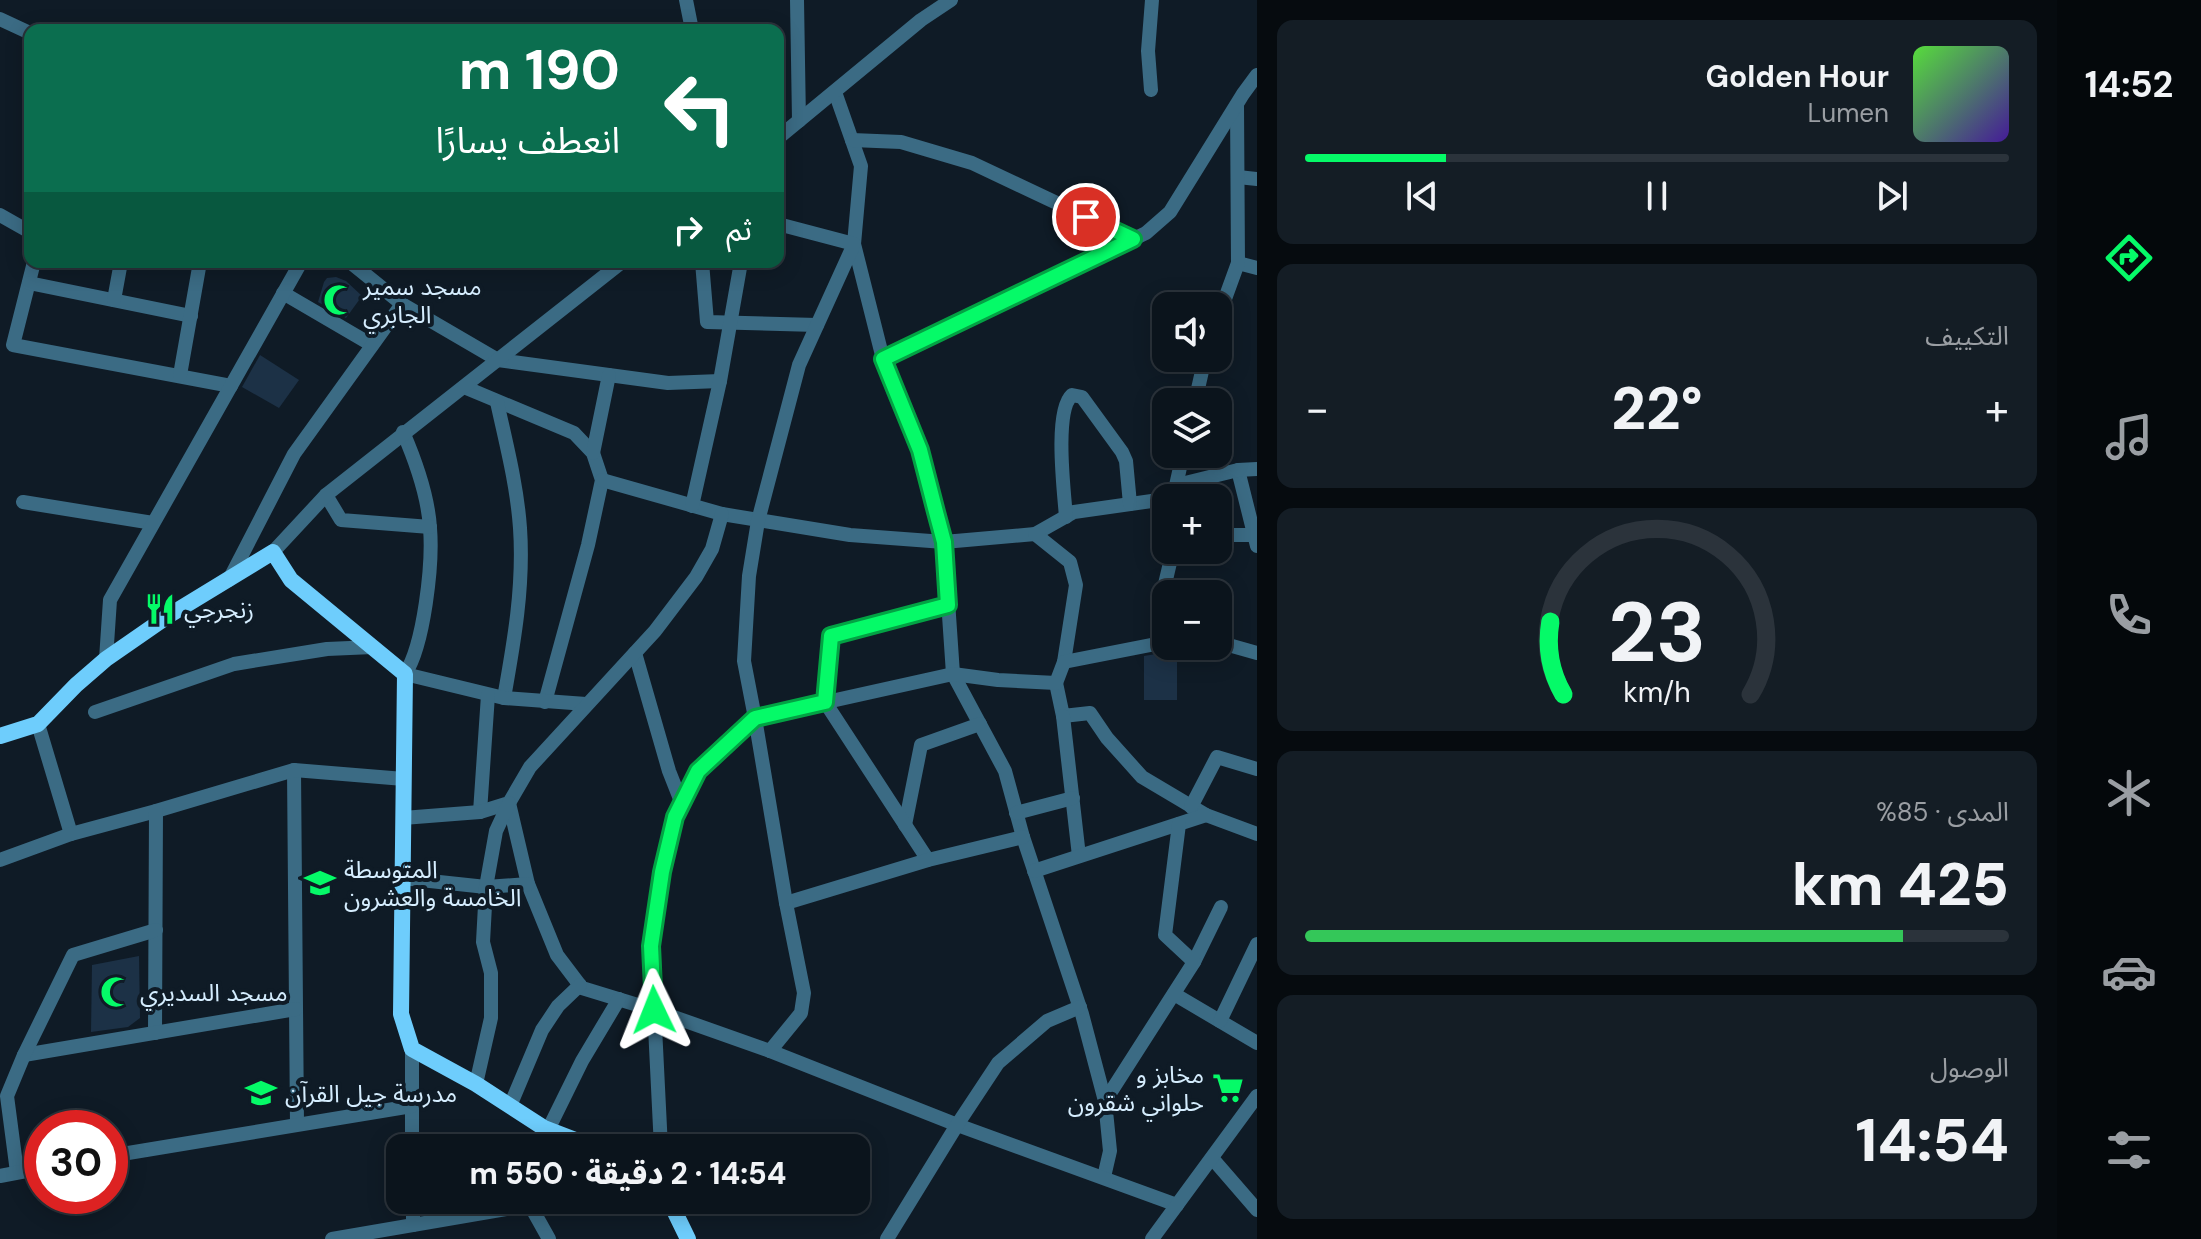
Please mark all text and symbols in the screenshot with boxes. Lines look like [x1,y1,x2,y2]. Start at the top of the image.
text: 190 m [459,33,620,106]
icon: left [648,56,752,160]
text: Golden Hour [1706,57,1889,96]
text: 14:52 [2085,61,2173,108]
text: Lumen [1808,96,1889,130]
text: انعطف يسارًا [436,117,620,164]
icon: previous [1400,174,1444,218]
icon: pause [1635,174,1679,218]
icon: next [1870,174,1914,218]
pin [1052,183,1120,251]
icon: arrive [1064,195,1108,239]
icon: right [666,208,710,252]
text: ثم [726,210,752,249]
icon: directions [2101,230,2157,286]
place label: مسجد سمير الجابري [362,271,482,333]
mosque icon: مسجد سمير الجابري [322,283,356,317]
map controls [1152,292,1232,660]
button: sound [1152,292,1232,372]
text: التكييف [1925,319,2009,353]
text: 22° [1611,369,1703,448]
text: − [1305,380,1329,438]
text: + [1985,380,2009,438]
button: layers [1152,388,1232,468]
icon: music [2101,409,2157,465]
button: + [1152,484,1232,564]
text: 23 [1608,578,1706,687]
button: − [1152,580,1232,660]
icon: phone [2101,587,2157,643]
restaurant icon: زنجرجي [143,592,177,626]
place label: زنجرجي [184,594,254,628]
text: km/h [1623,675,1691,712]
icon: climate [2101,765,2157,821]
text: المدى · 85% [1876,795,2009,829]
text: 425 km [1792,845,2009,924]
place label: المتوسطة الخامسة والعشرون [344,854,522,913]
school or university icon: المتوسطة الخامسة والعشرون [303,866,337,900]
icon: car [2101,944,2157,1000]
position arrow [612,968,696,1052]
mosque icon: مسجد السديري [99,975,133,1009]
place label: مسجد السديري [140,977,287,1011]
text: الوصول [1930,1051,2009,1085]
place label: مخابز و حلواني شقرون [1068,1059,1204,1121]
supermarket icon: مخابز و حلواني شقرون [1211,1071,1245,1105]
school or university icon: مدرسة جيل القرآن [244,1076,278,1110]
place label: مدرسة جيل القرآن [285,1078,457,1109]
text: 14:54 [1855,1101,2009,1180]
speed limit sign: 30 [24,1110,128,1214]
icon: filters [2101,1122,2157,1178]
text: 14:54 · 2 دقيقة · 550 m [470,1154,786,1193]

